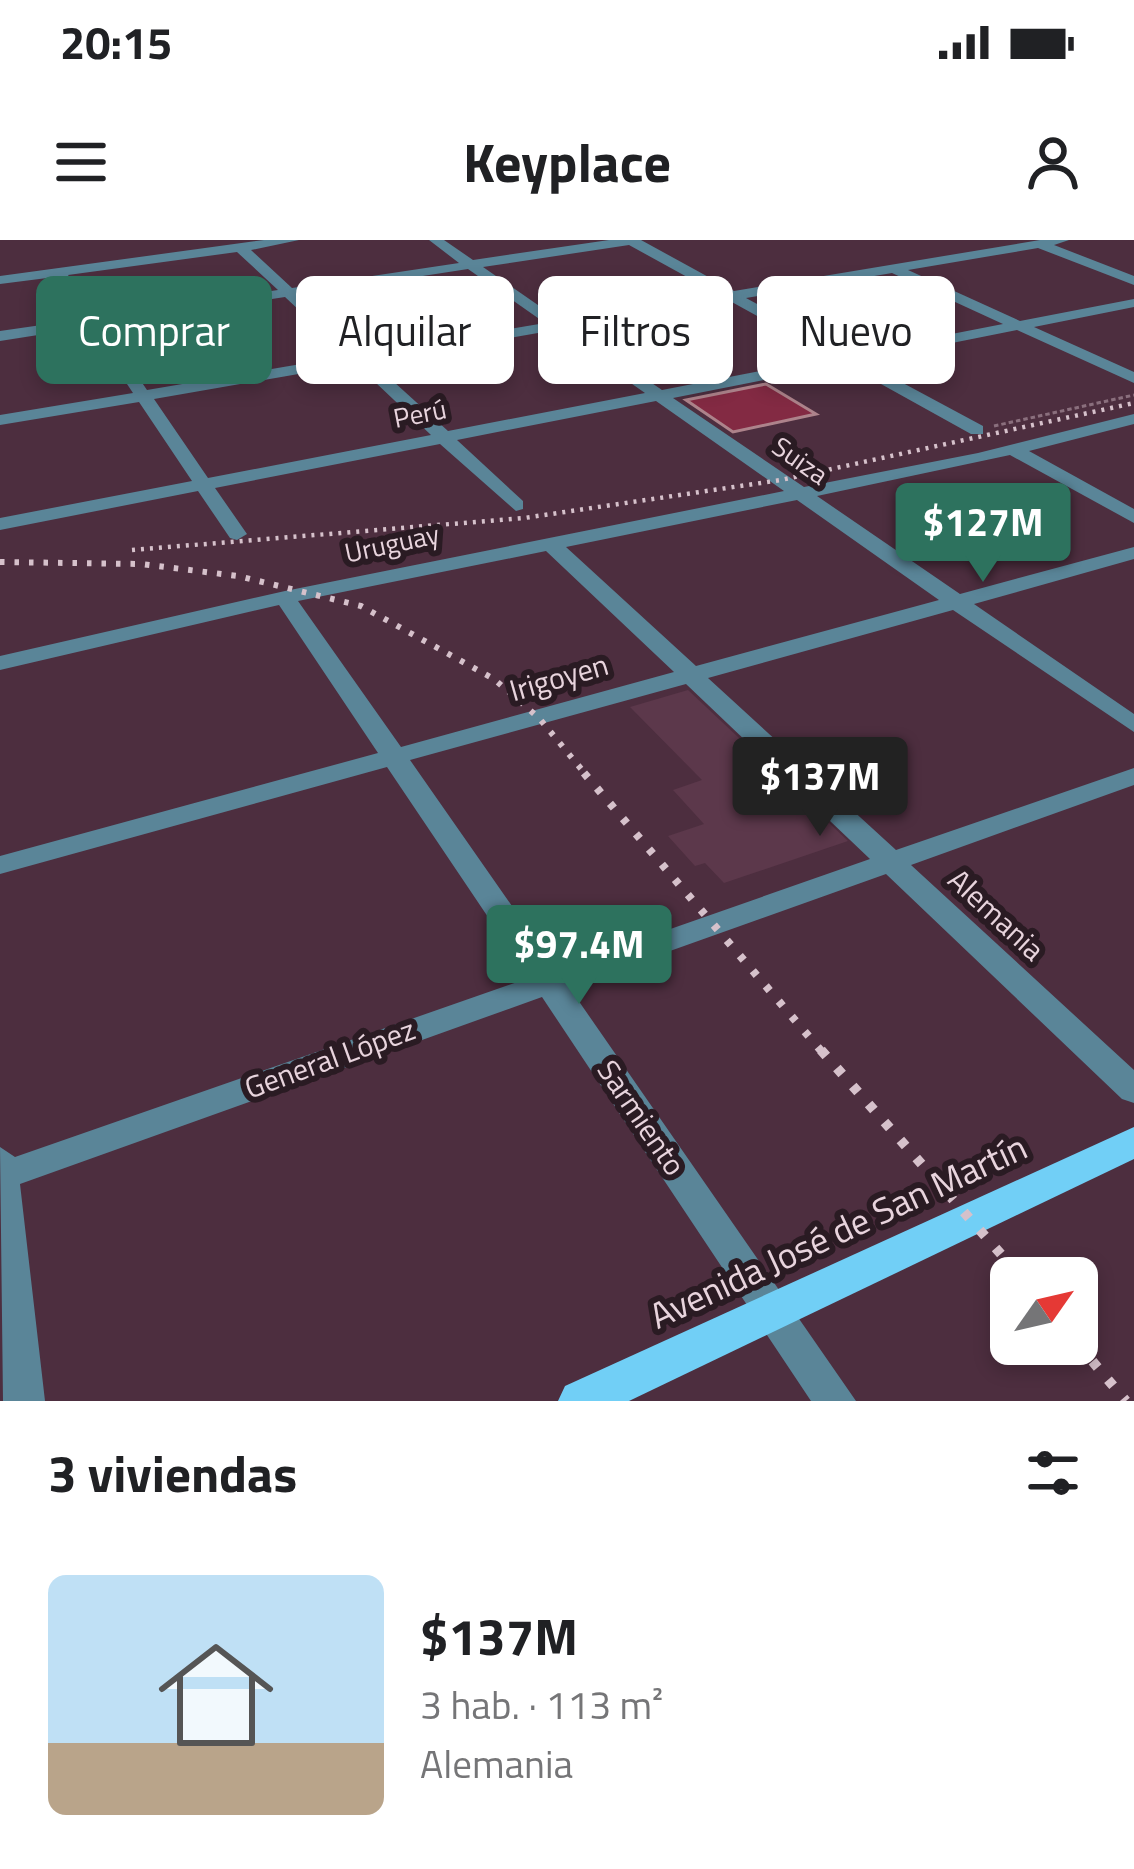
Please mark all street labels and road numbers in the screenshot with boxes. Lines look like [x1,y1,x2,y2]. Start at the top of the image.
street label: Perú [390,387,450,438]
street label: Suiza [764,426,838,494]
street label: Uruguay [341,513,443,573]
street label: Irigoyen [504,641,614,713]
street label: Alemania [938,857,1055,971]
street label: General López [238,1006,421,1110]
street label: Sarmiento [586,1050,697,1185]
street label: Avenida José de San Martín [640,1119,1036,1342]

